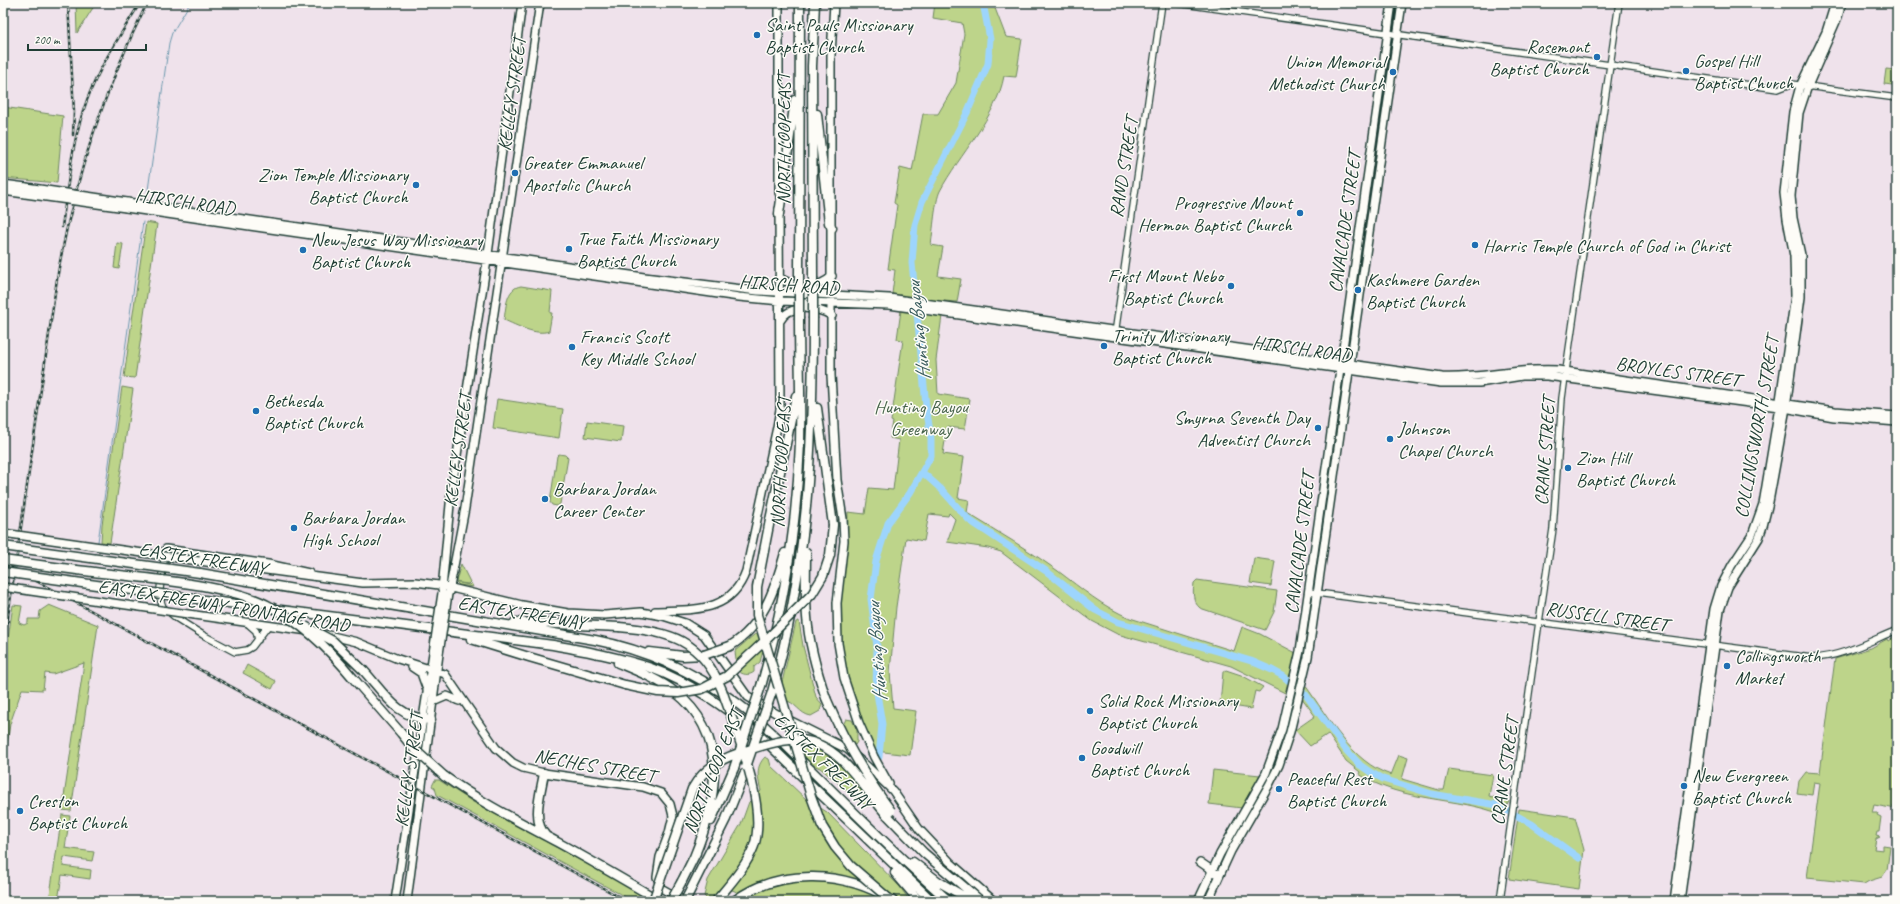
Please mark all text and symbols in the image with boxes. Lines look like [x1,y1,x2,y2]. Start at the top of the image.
place label: Saint Pauls Missionary Baptist Church [765,13,914,59]
scale bar [28,26,146,52]
marker: Saint Pauls Missionary Baptist Church [752,30,762,40]
street label: KELLEY STREET [492,31,533,152]
text: 200 m [34,32,61,48]
place label: Rosemont Baptist Church [1490,35,1591,81]
place label: Gospel Hill Baptist Church [1694,49,1795,95]
place label: Union Memorial Methodist Church [1268,50,1389,96]
marker: Rosemont Baptist Church [1592,52,1602,62]
marker: Gospel Hill Baptist Church [1681,66,1691,76]
marker: Union Memorial Methodist Church [1388,67,1398,77]
street label: NORTH LOOP EAST [772,68,796,205]
street label: RAND STREET [1104,111,1144,219]
street label: CAVALCADE STREET [1323,145,1368,294]
place label: Greater Emmanuel Apostolic Church [523,151,646,197]
place label: Zion Temple Missionary Baptist Church [258,163,410,209]
marker: Greater Emmanuel Apostolic Church [510,168,520,178]
marker: Zion Temple Missionary Baptist Church [411,180,421,190]
street label: HIRSCH ROAD [134,183,238,221]
place label: Progressive Mount Hermon Baptist Church [1138,191,1294,237]
marker: Progressive Mount Hermon Baptist Church [1295,208,1305,218]
place label: True Faith Missionary Baptist Church [577,227,719,273]
place label: New Jesus Way Missionary Baptist Church [311,228,484,274]
place label: Harris Temple Church of God in Christ [1483,234,1732,258]
marker: Harris Temple Church of God in Christ [1470,240,1480,250]
marker: True Faith Missionary Baptist Church [564,244,574,254]
marker: New Jesus Way Missionary Baptist Church [298,245,308,255]
place label: First Mount Nebo Baptist Church [1108,264,1225,310]
place label: Kashmere Garden Baptist Church [1366,268,1480,314]
street label: HIRSCH ROAD [738,270,842,301]
water label: Hunting Bayou [901,277,936,381]
marker: First Mount Nebo Baptist Church [1226,281,1236,291]
marker: Kashmere Garden Baptist Church [1353,285,1363,295]
place label: Trinity Missionary Baptist Church [1112,324,1231,370]
place label: Francis Scott Key Middle School [580,325,697,371]
street label: COLLINGSWORTH STREET [1729,329,1786,520]
street label: HIRSCH ROAD [1251,330,1355,368]
marker: Trinity Missionary Baptist Church [1099,341,1109,351]
marker: Francis Scott Key Middle School [567,342,577,352]
street label: BROYLES STREET [1614,351,1747,393]
street label: KELLEY STREET [438,387,479,508]
place label: Bethesda Baptist Church [264,389,365,435]
street label: NORTH LOOP EAST [766,391,797,528]
street label: CRANE STREET [1529,392,1561,506]
park label: Hunting Bayou Greenway [874,395,970,441]
marker: Bethesda Baptist Church [251,406,261,416]
place label: Smyrna Seventh Day Adventist Church [1174,406,1312,452]
place label: Johnson Chapel Church [1397,417,1494,463]
marker: Smyrna Seventh Day Adventist Church [1313,423,1323,433]
marker: Johnson Chapel Church [1385,434,1395,444]
place label: Zion Hill Baptist Church [1576,446,1677,492]
marker: Zion Hill Baptist Church [1563,463,1573,473]
street label: CAVALCADE STREET [1279,466,1321,615]
place label: Barbara Jordan Career Center [553,477,657,523]
marker: Barbara Jordan Career Center [540,494,550,504]
place label: Barbara Jordan High School [302,506,406,552]
marker: Barbara Jordan High School [289,523,299,533]
street label: EASTEX FREEWAY [137,537,272,581]
street label: EASTEX FREEWAY FRONTAGE ROAD [97,574,353,638]
street label: EASTEX FREEWAY [456,591,591,635]
street label: RUSSELL STREET [1544,597,1675,638]
water label: Hunting Bayou [860,598,892,702]
place label: Collingsworth Market [1735,644,1821,690]
marker: Collingsworth Market [1722,661,1732,671]
place label: Solid Rock Missionary Baptist Church [1098,689,1240,735]
street label: NORTH LOOP EAST [677,701,751,837]
marker: Solid Rock Missionary Baptist Church [1085,706,1095,716]
street label: KELLEY STREET [389,707,430,828]
street label: EASTEX FREEWAY [769,708,880,817]
street label: CRANE STREET [1486,711,1525,827]
place label: Goodwill Baptist Church [1090,736,1191,782]
street label: NECHES STREET [533,744,662,789]
marker: Goodwill Baptist Church [1077,753,1087,763]
place label: New Evergreen Baptist Church [1692,764,1793,810]
place label: Peaceful Rest Baptist Church [1287,767,1388,813]
marker: New Evergreen Baptist Church [1679,781,1689,791]
marker: Peaceful Rest Baptist Church [1274,784,1284,794]
place label: Creston Baptist Church [28,789,129,835]
marker: Creston Baptist Church [15,806,25,816]

